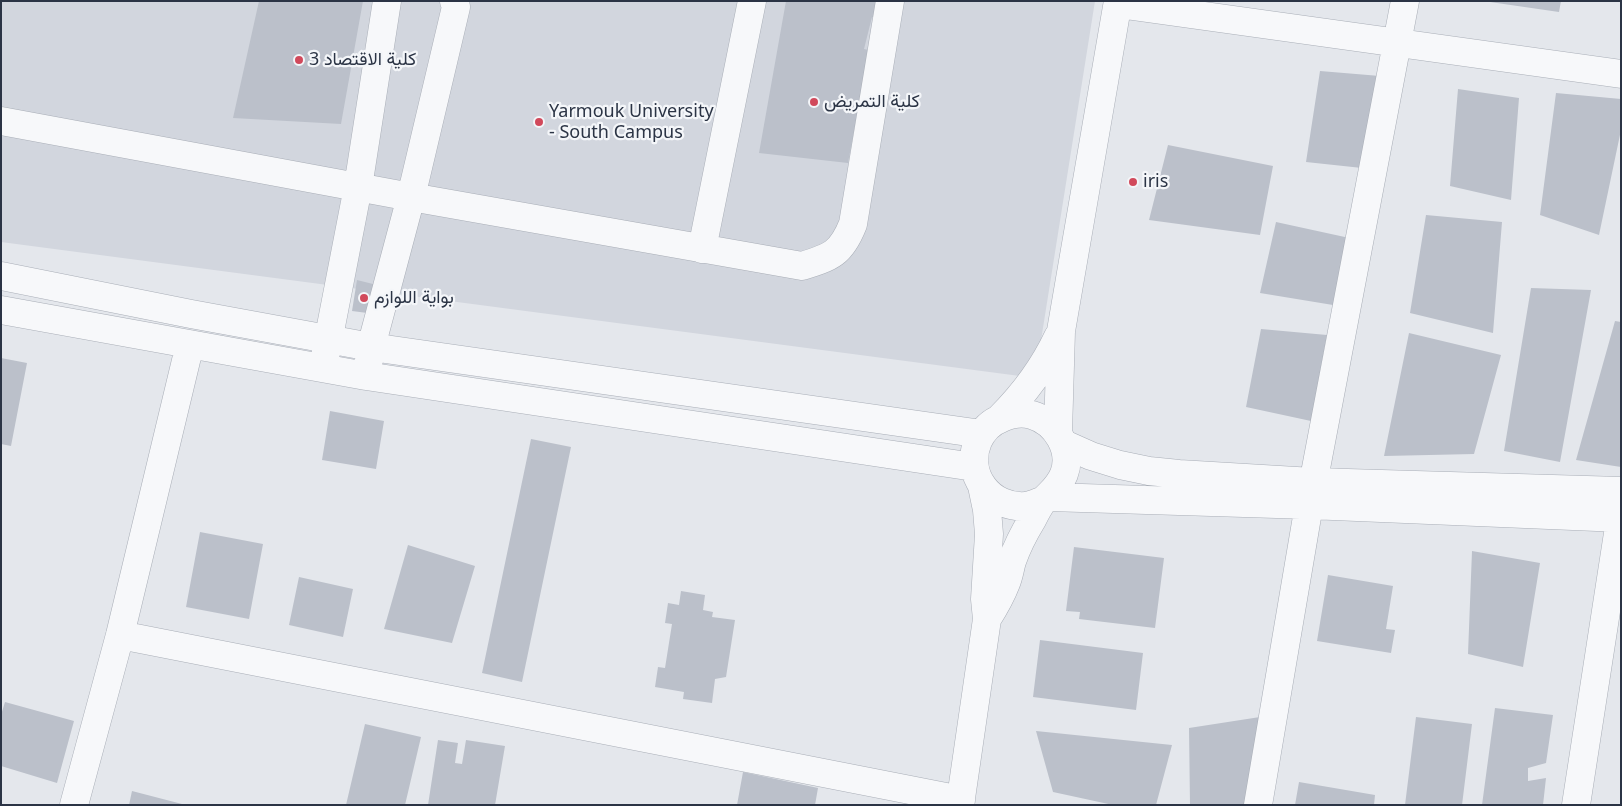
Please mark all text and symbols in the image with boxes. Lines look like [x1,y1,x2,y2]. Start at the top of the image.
place label: كلية الاقتصاد 3 [309,49,416,71]
marker: كلية الاقتصاد 3 [293,54,305,66]
place label: كلية التمريض [824,91,920,113]
marker: كلية التمريض [808,96,820,108]
place label: Yarmouk University - South Campus [549,101,714,144]
marker: Yarmouk University - South Campus [533,116,545,128]
place label: iris [1143,171,1168,193]
marker: iris [1127,176,1139,188]
place label: بواية اللوازم [374,287,454,309]
marker: بواية اللوازم [358,292,370,304]

